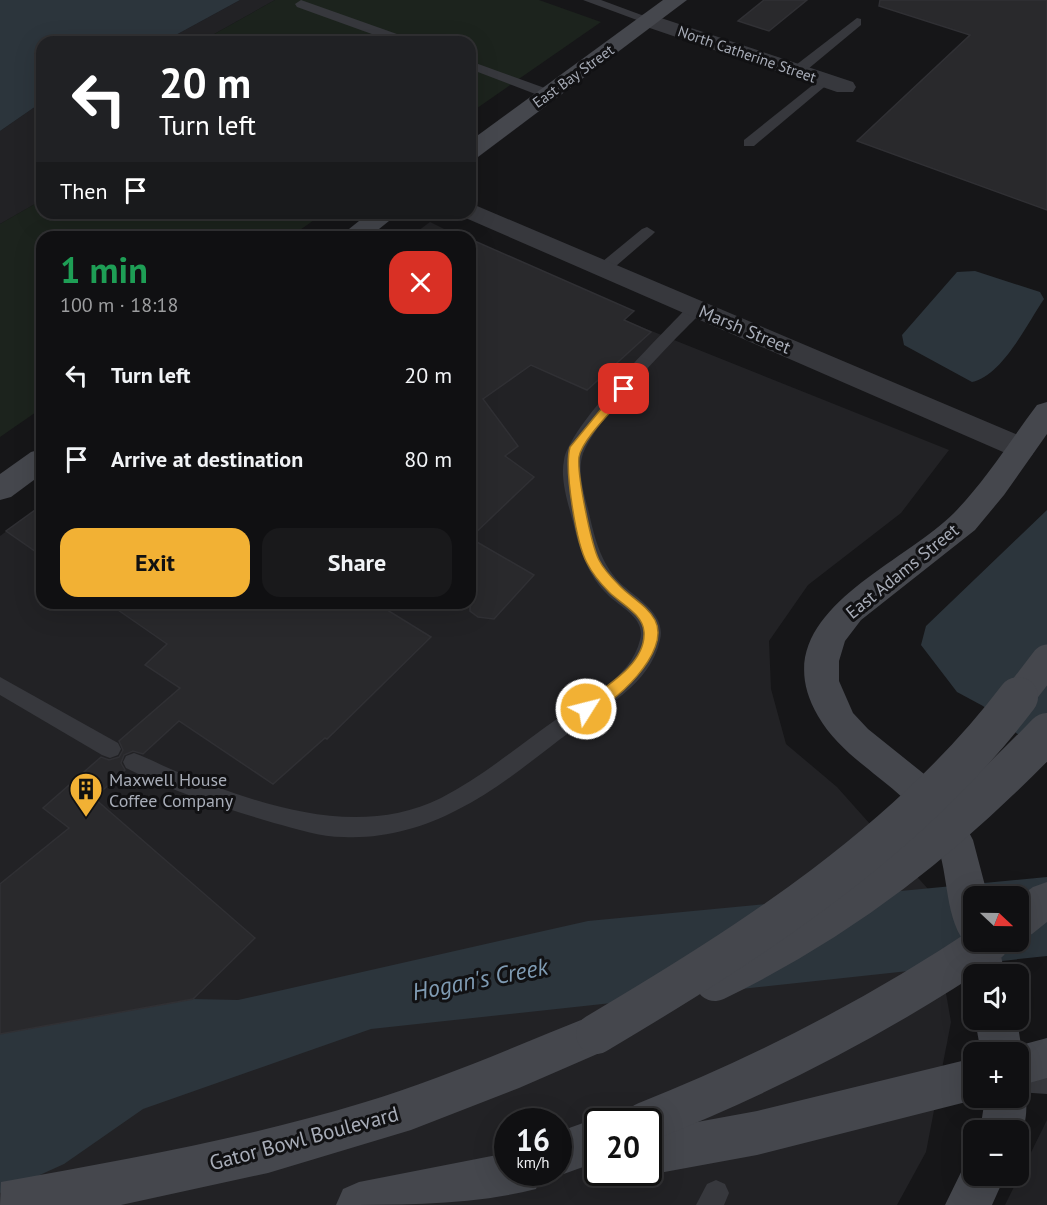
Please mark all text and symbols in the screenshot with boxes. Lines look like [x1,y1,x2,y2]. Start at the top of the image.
street label: North Catherine Street [675,21,819,87]
street label: East Bay Street [529,40,617,112]
text: 20 m [159,55,251,110]
icon: left [60,60,138,138]
text: Turn left [159,108,256,142]
icon: arrive [119,174,152,207]
text: Then [60,177,107,205]
text: 1 min [60,246,148,293]
button: close [389,251,452,314]
text: 100 m · 18:18 [60,292,178,318]
street label: Marsh Street [696,299,794,359]
icon: left [60,359,93,392]
text: Turn left [111,361,191,389]
text: 20 m [404,361,452,389]
pin [598,363,649,414]
icon: arrive [607,372,640,405]
icon: arrive [60,443,93,476]
text: Arrive at destination [111,445,303,473]
text: 80 m [404,445,452,473]
street label: East Adams Street [841,518,963,624]
button: Exit [60,528,250,597]
button: Share [262,528,452,597]
position arrow [554,677,618,741]
place label: Maxwell House Coffee Company [109,768,234,812]
building icon: Maxwell House Coffee Company [68,771,104,818]
north arrow [963,886,1029,952]
map controls [963,886,1029,1186]
water label: Hogan's Creek [410,950,552,1007]
button: sound [963,964,1029,1030]
button: + [963,1042,1029,1108]
street label: Gator Bowl Boulevard [206,1100,402,1176]
speed limit sign: 20 [584,1108,662,1186]
text: 16 [516,1120,550,1159]
button: − [963,1120,1029,1186]
text: km/h [517,1153,549,1172]

